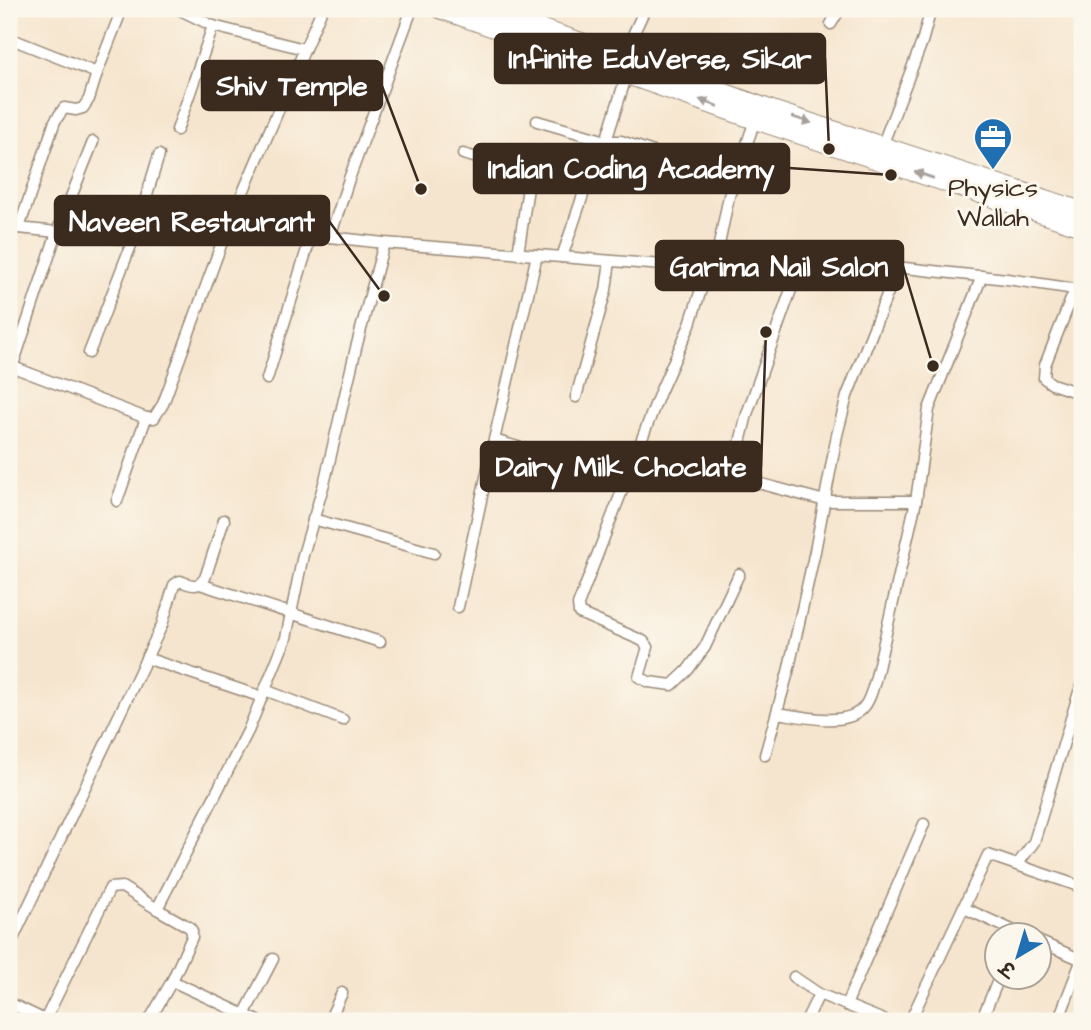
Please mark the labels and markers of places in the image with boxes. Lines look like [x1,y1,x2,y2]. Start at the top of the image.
callout: Infinite EduVerse, Sikar [495,34,825,83]
callout: Shiv Temple [202,61,382,110]
office icon: Physics Wallah [972,116,1014,171]
callout: Indian Coding Academy [474,144,789,193]
place label: Physics Wallah [948,170,1038,236]
callout: Naveen Restaurant [55,196,329,245]
callout: Garima Nail Salon [656,241,903,290]
callout: Dairy Milk Choclate [481,442,761,491]

